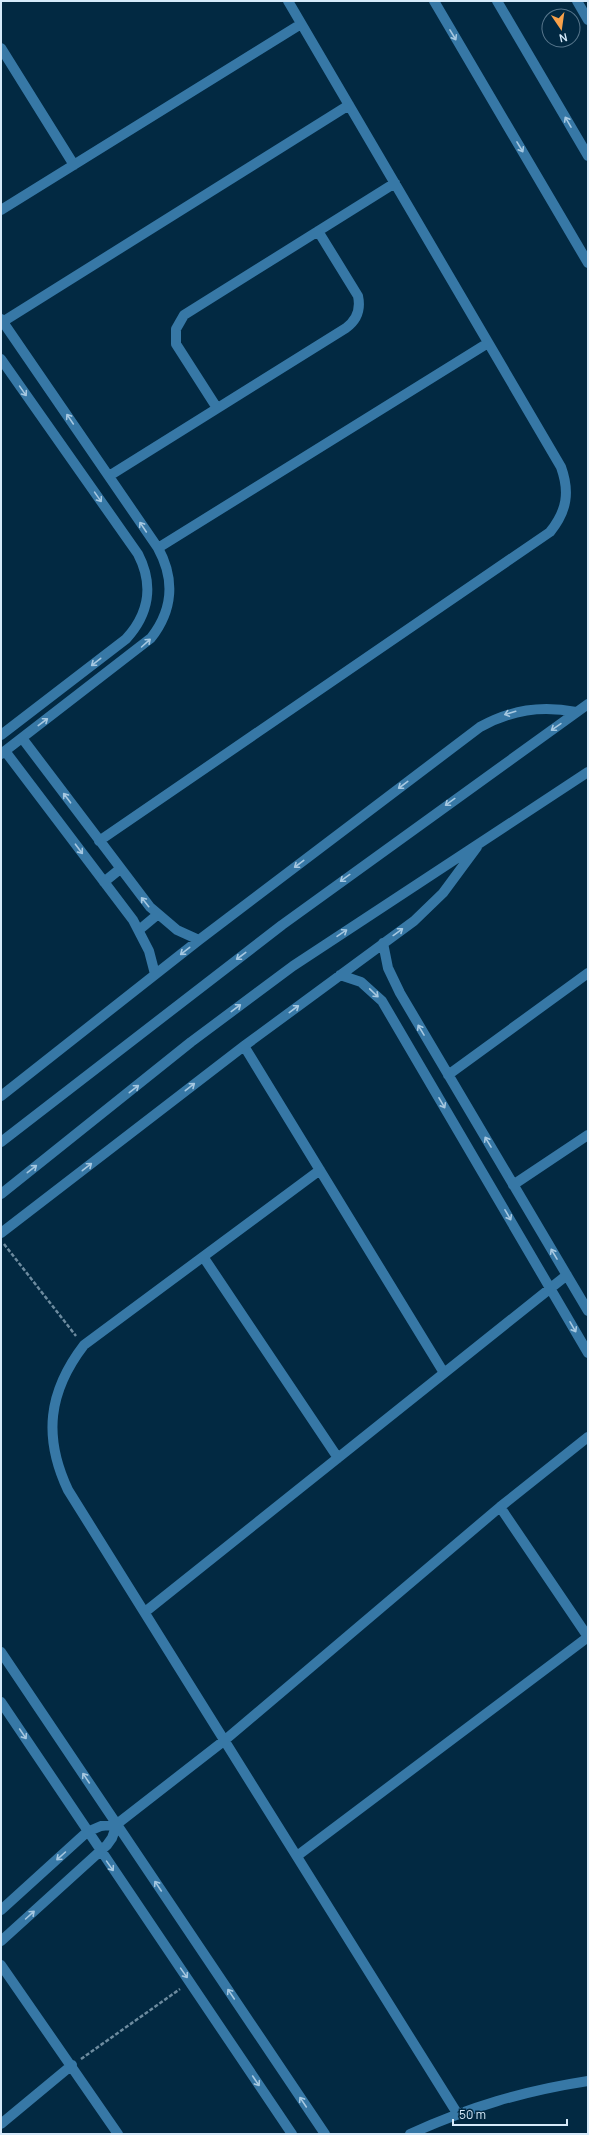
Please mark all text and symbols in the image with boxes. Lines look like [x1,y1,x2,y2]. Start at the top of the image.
north arrow [541,8,581,48]
one-way arrow [450,29,458,41]
text: N [558,30,569,46]
one-way arrow [564,116,572,128]
one-way arrow [516,141,524,153]
one-way arrow [19,385,28,396]
one-way arrow [66,414,74,425]
one-way arrow [94,492,102,503]
one-way arrow [139,521,147,532]
one-way arrow [141,638,151,647]
one-way arrow [91,658,102,666]
one-way arrow [504,710,517,717]
one-way arrow [37,718,48,726]
one-way arrow [551,723,562,731]
one-way arrow [397,781,408,790]
one-way arrow [63,792,71,803]
one-way arrow [445,798,456,806]
one-way arrow [75,844,84,855]
one-way arrow [294,860,305,868]
one-way arrow [340,874,351,882]
one-way arrow [141,896,150,907]
one-way arrow [393,927,404,936]
one-way arrow [336,929,347,937]
one-way arrow [179,947,190,955]
one-way arrow [235,952,246,960]
one-way arrow [369,988,379,997]
one-way arrow [230,1004,241,1013]
one-way arrow [288,1005,299,1013]
one-way arrow [417,1024,425,1036]
one-way arrow [185,1083,196,1092]
one-way arrow [128,1085,139,1093]
one-way arrow [438,1097,446,1109]
one-way arrow [483,1136,491,1148]
one-way arrow [82,1162,93,1171]
one-way arrow [26,1165,37,1174]
one-way arrow [504,1209,512,1221]
one-way arrow [549,1248,557,1260]
one-way arrow [570,1321,578,1333]
one-way arrow [19,1728,27,1740]
one-way arrow [82,1773,90,1784]
one-way arrow [55,1852,66,1861]
one-way arrow [106,1860,114,1871]
one-way arrow [154,1881,162,1892]
one-way arrow [25,1910,35,1920]
one-way arrow [180,1967,188,1978]
one-way arrow [227,1989,235,2000]
one-way arrow [252,2075,260,2086]
one-way arrow [299,2096,307,2107]
scale bar [453,2101,567,2127]
text: 50 m [459,2106,486,2123]

